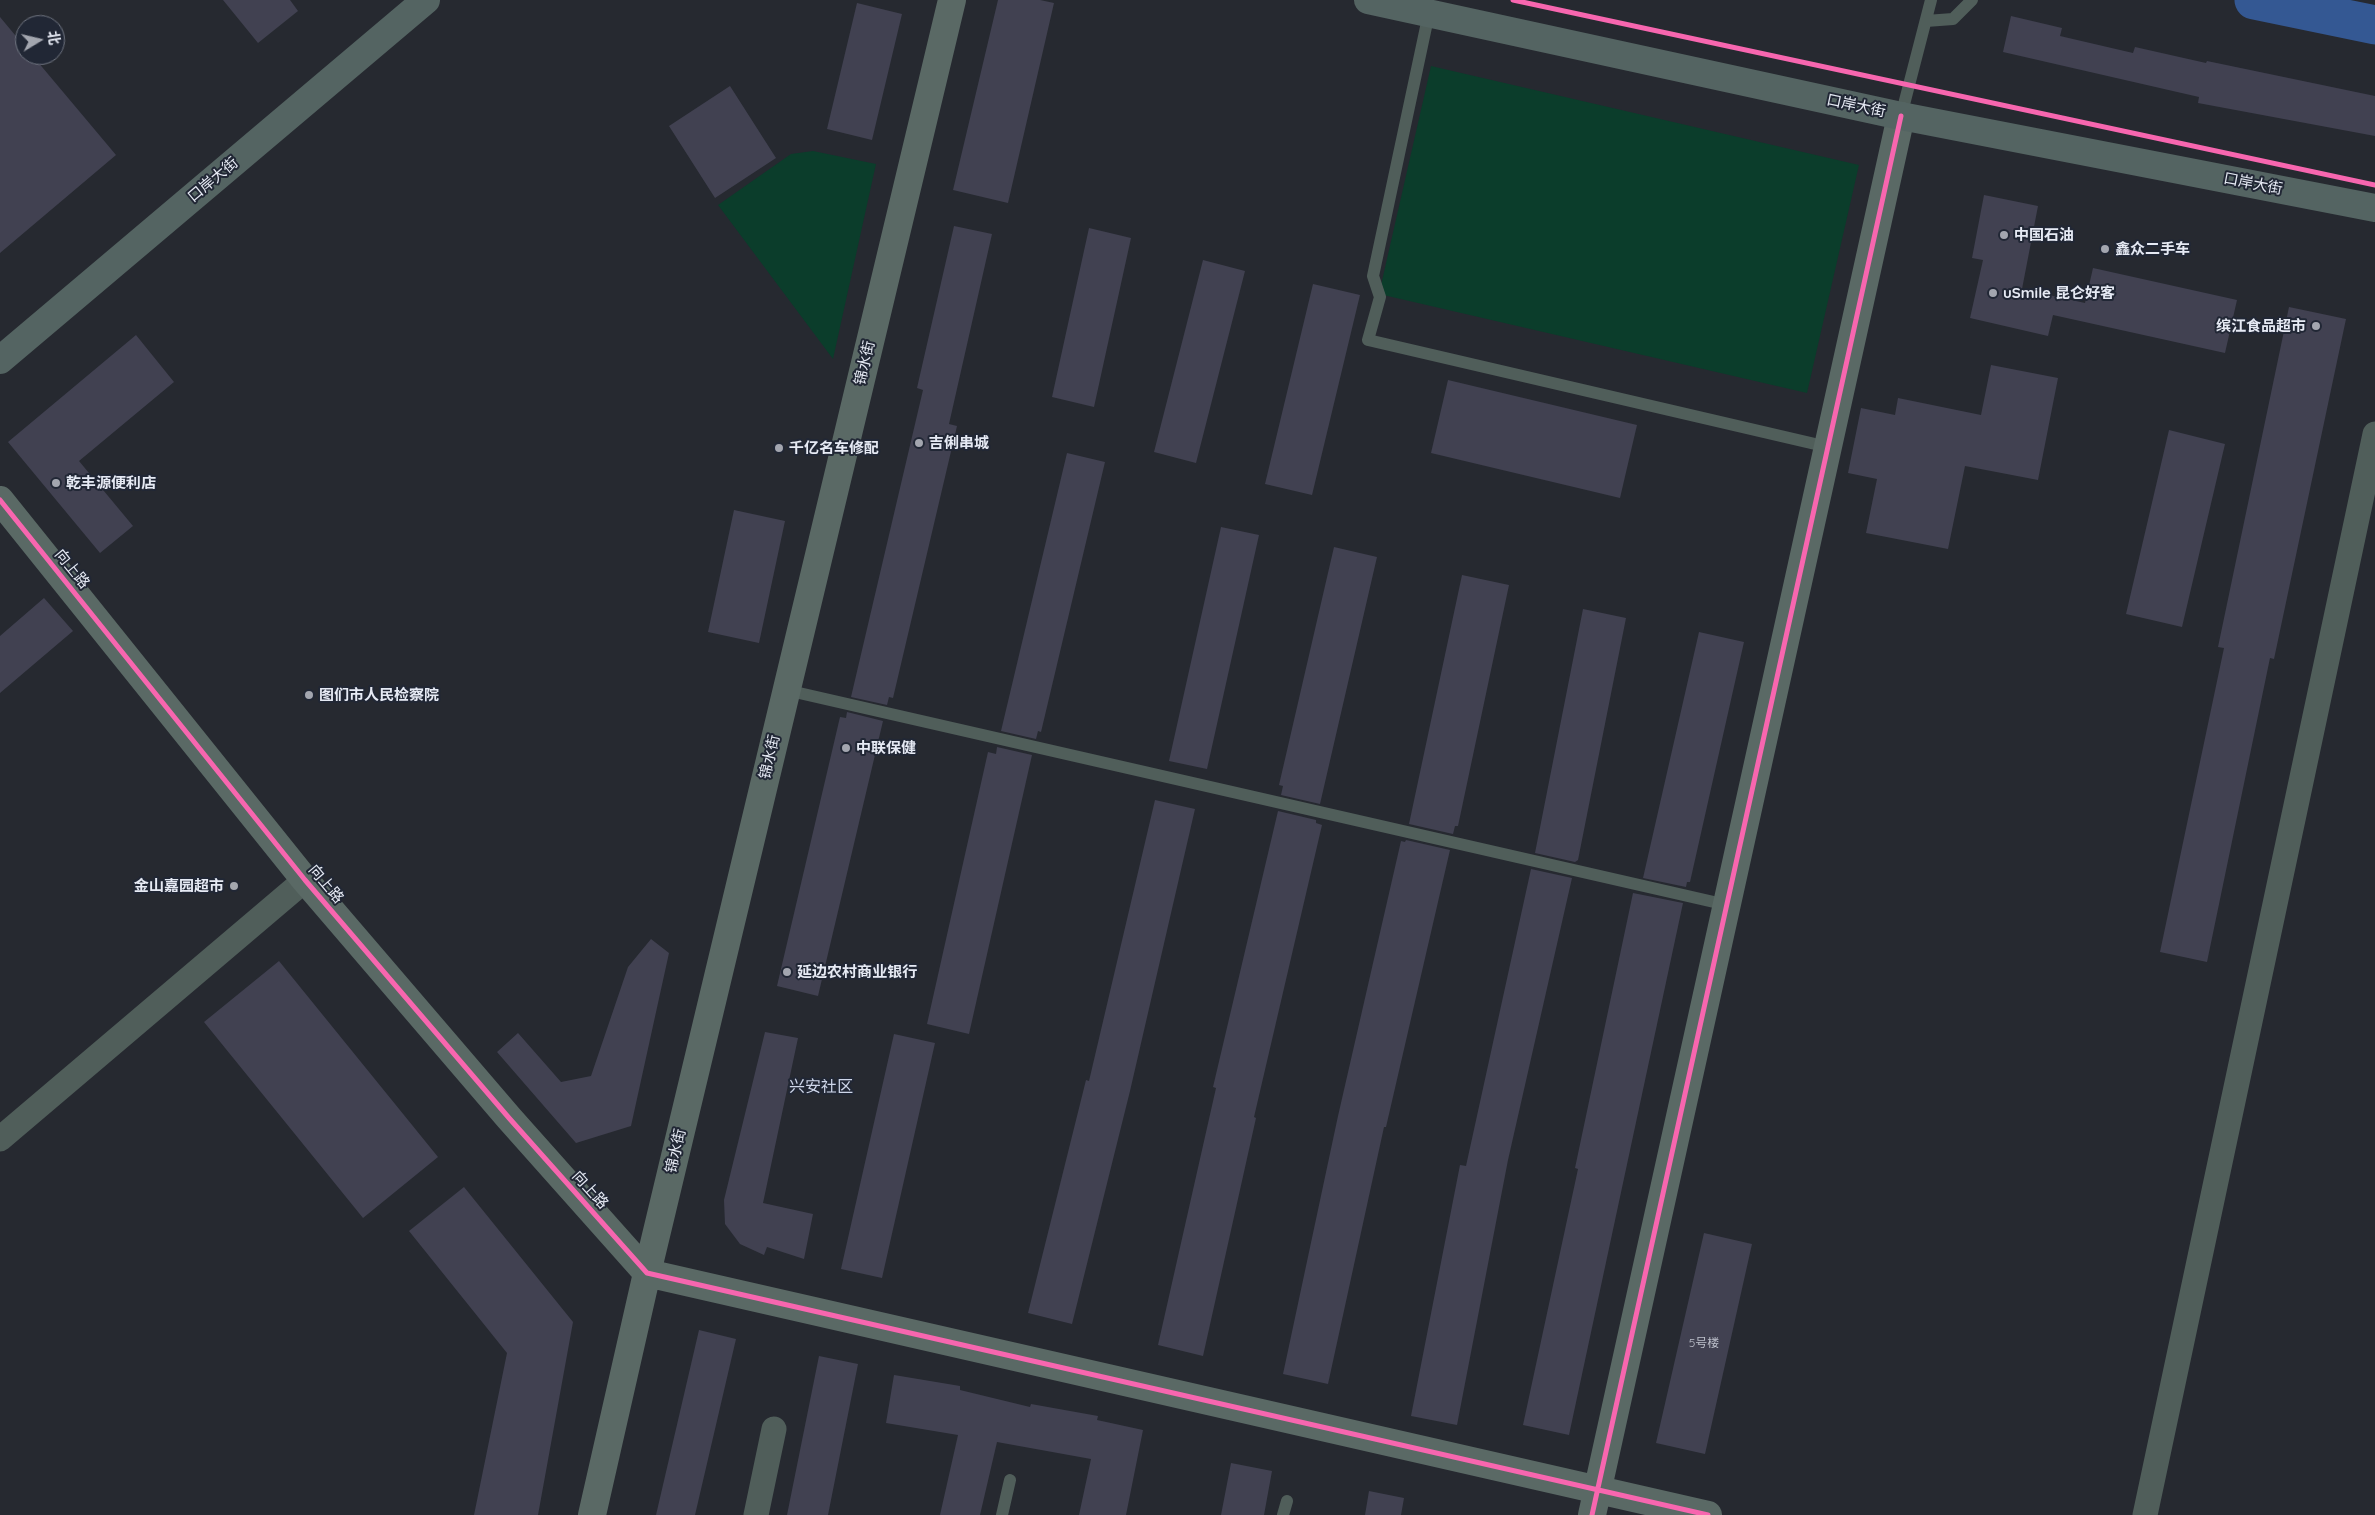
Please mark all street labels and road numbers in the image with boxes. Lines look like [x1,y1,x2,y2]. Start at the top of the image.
street label: 口岸大街 [1825,91,1887,121]
street label: 口岸大街 [184,154,242,206]
street label: 口岸大街 [2222,169,2284,199]
street label: 锦水街 [851,339,879,387]
street label: 向上路 [51,546,93,592]
street label: 锦水街 [756,733,784,781]
street label: 向上路 [305,861,347,907]
street label: 锦水街 [662,1127,690,1175]
street label: 向上路 [568,1167,612,1213]

